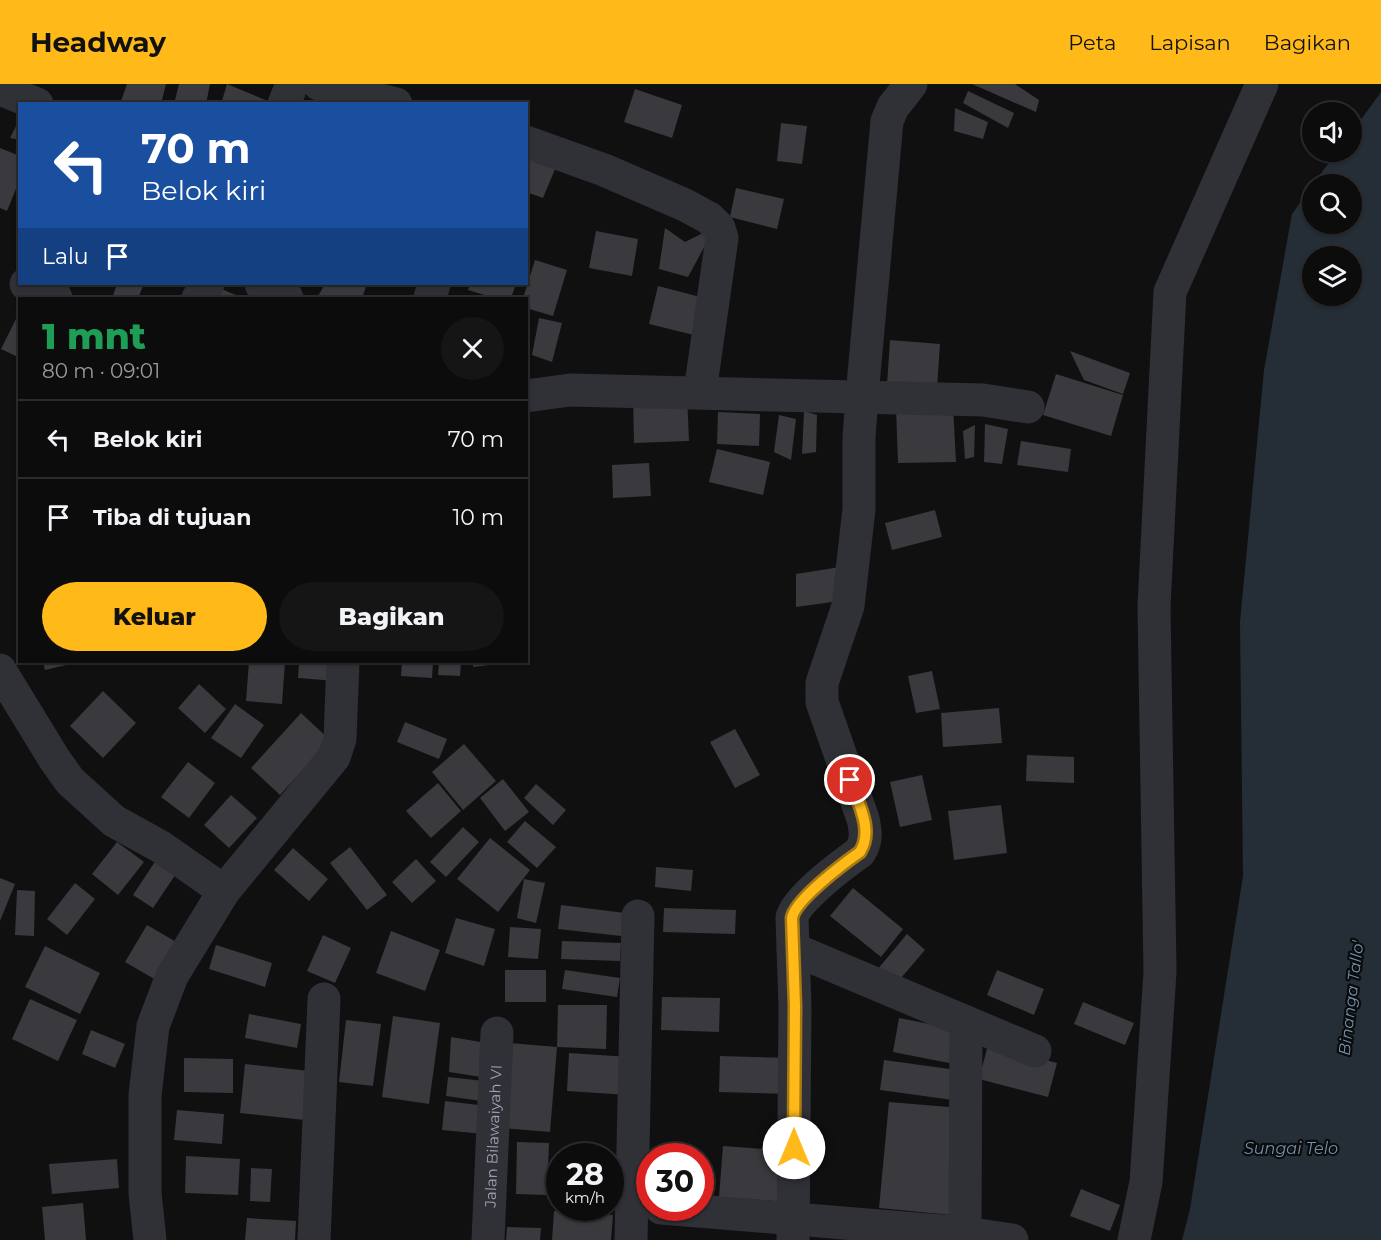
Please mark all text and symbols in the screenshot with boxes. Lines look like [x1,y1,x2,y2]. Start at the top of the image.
text: Headway [30,25,166,59]
text: Peta [1068,30,1116,55]
text: Lapisan [1149,30,1231,55]
text: Bagikan [1264,30,1351,55]
map controls [1302,102,1362,306]
button: sound [1302,102,1362,162]
text: 70 m [141,122,251,174]
icon: left [42,126,120,204]
text: Belok kiri [141,174,266,207]
button: search [1302,174,1362,234]
icon: arrive [101,240,134,273]
text: Lalu [42,243,89,270]
button: layers [1302,246,1362,306]
text: 1 mnt [42,314,146,358]
button: close [441,317,504,380]
text: 80 m · 09:01 [42,359,160,383]
icon: left [42,423,75,456]
text: Belok kiri [93,426,202,453]
text: 70 m [448,426,504,453]
icon: arrive [42,501,75,534]
text: Tiba di tujuan [93,504,251,531]
text: 10 m [452,504,504,531]
button: Keluar [42,582,267,651]
button: Bagikan [279,582,504,651]
pin [824,754,875,805]
icon: arrive [833,763,866,796]
water label: Binanga Tallo' [1335,939,1368,1057]
street label: Jalan Bilawaiyah VI [480,1064,505,1209]
position arrow [762,1116,826,1180]
water label: Sungai Telo [1244,1139,1338,1158]
speed limit sign: 30 [636,1143,714,1221]
text: 28 [566,1156,604,1193]
text: km/h [565,1188,605,1207]

